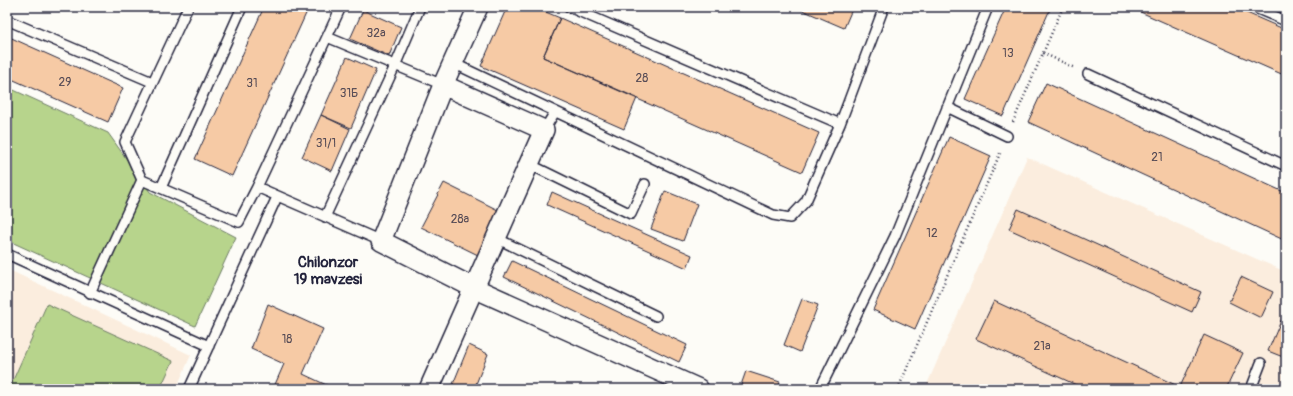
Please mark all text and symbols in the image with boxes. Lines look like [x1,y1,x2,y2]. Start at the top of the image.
house number: 32a [367,26,386,41]
house number: 13 [1002,46,1014,61]
house number: 28 [636,71,648,86]
house number: 29 [59,75,71,90]
house number: 31 [246,76,258,91]
house number: 31Б [340,86,358,101]
house number: 31/1 [316,136,336,151]
house number: 21 [1151,150,1163,165]
house number: 28a [451,212,470,227]
house number: 12 [926,226,938,241]
district label: Chilonzor 19 mavzesi [294,253,363,289]
house number: 18 [282,332,292,347]
house number: 21a [1034,339,1051,354]

